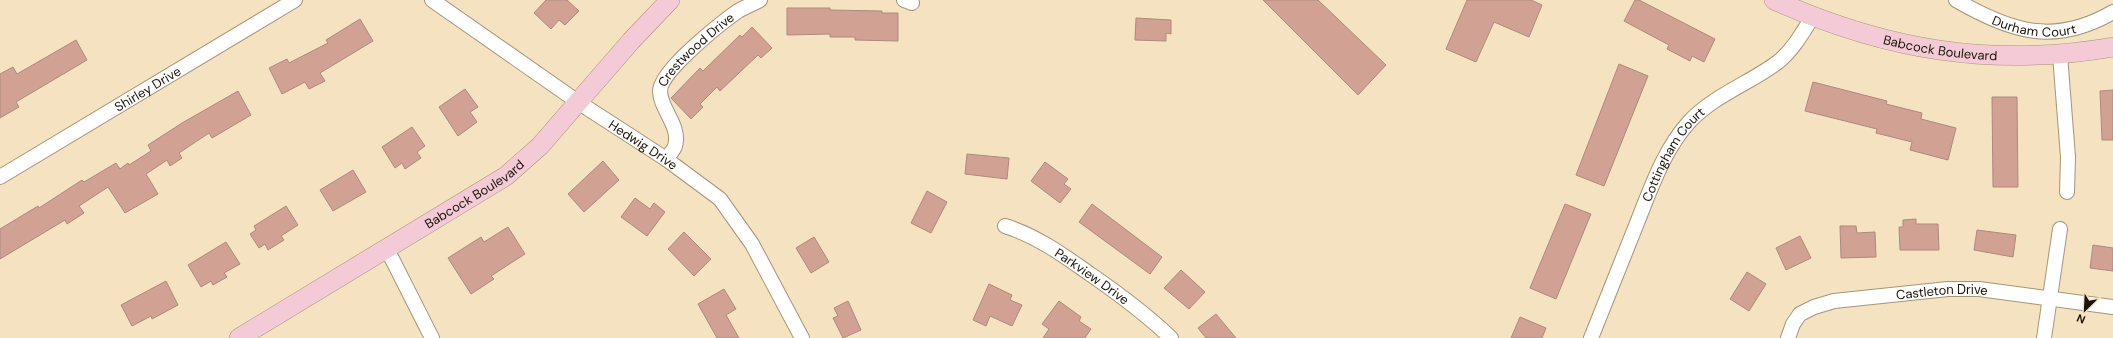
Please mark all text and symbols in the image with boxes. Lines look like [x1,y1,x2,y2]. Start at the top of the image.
street label: Crestwood Drive [654,9,737,89]
street label: Durham Court [1990,11,2078,40]
street label: Babcock Boulevard [1882,31,1998,64]
street label: Shirley Drive [111,62,184,115]
street label: Cottingham Court [1638,103,1708,204]
street label: Hedwig Drive [606,116,681,173]
street label: Babcock Boulevard [421,156,528,232]
street label: Parkview Drive [1052,244,1133,308]
street label: Castleton Drive [1895,281,1989,303]
north arrow [2065,290,2105,330]
text: N [2074,311,2087,327]

